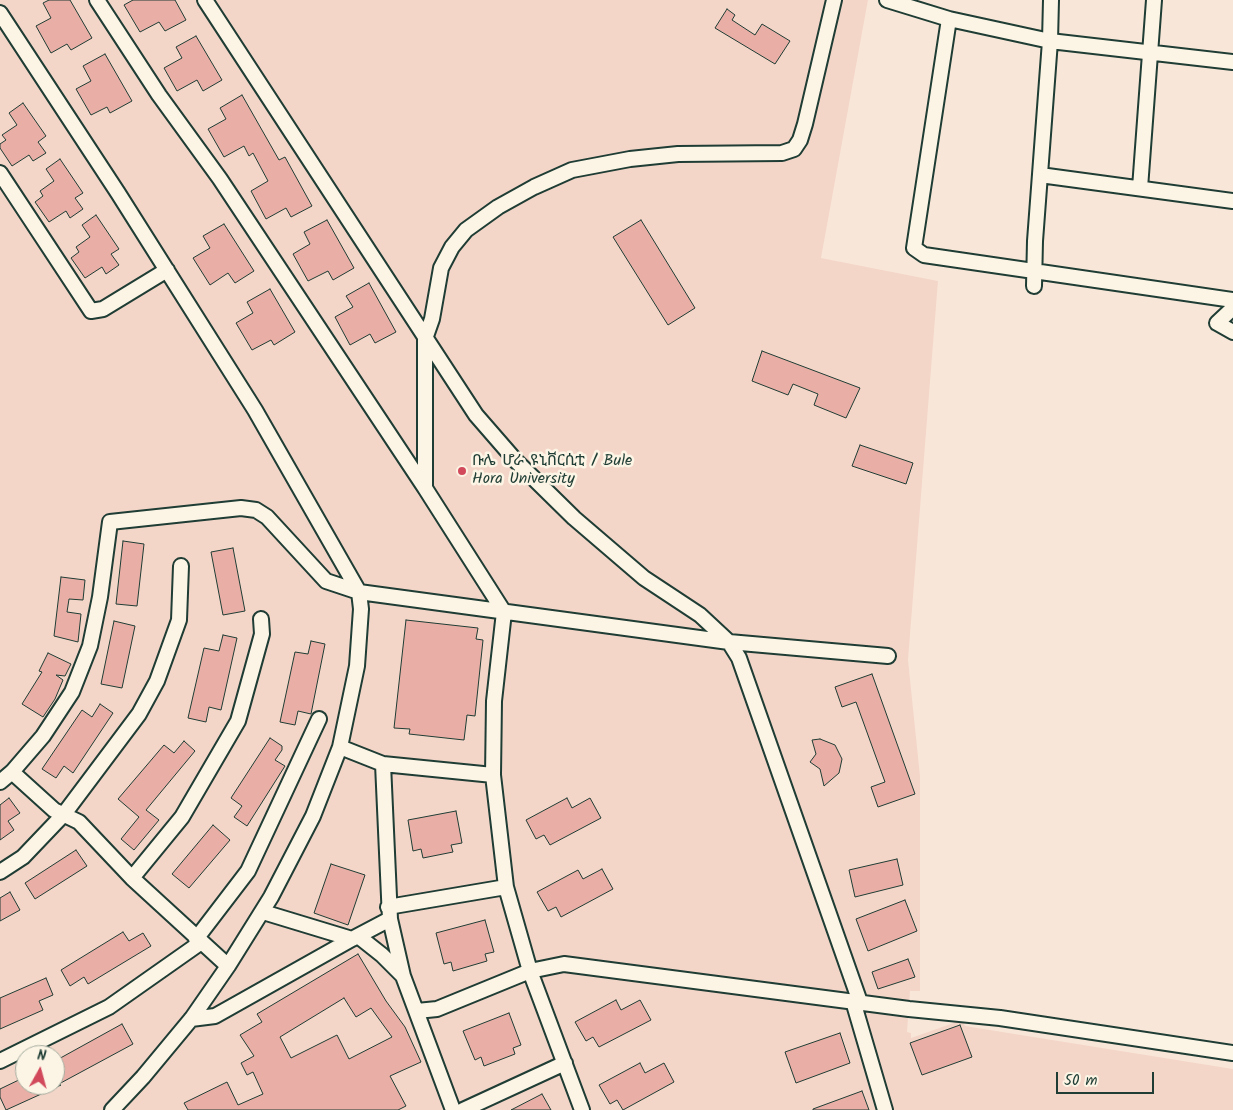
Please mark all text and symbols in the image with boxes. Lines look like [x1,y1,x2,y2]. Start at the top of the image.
place label: ቡሌ ሆራ ዩኒቨርሲቲ / Bule Hora University [472,452,632,490]
marker: ቡሌ ሆራ ዩኒቨርሲቲ / Bule Hora University [456,465,468,477]
north arrow [15,1045,65,1095]
text: N [36,1045,47,1068]
scale bar [1058,1062,1156,1094]
text: 50 m [1064,1069,1098,1093]

